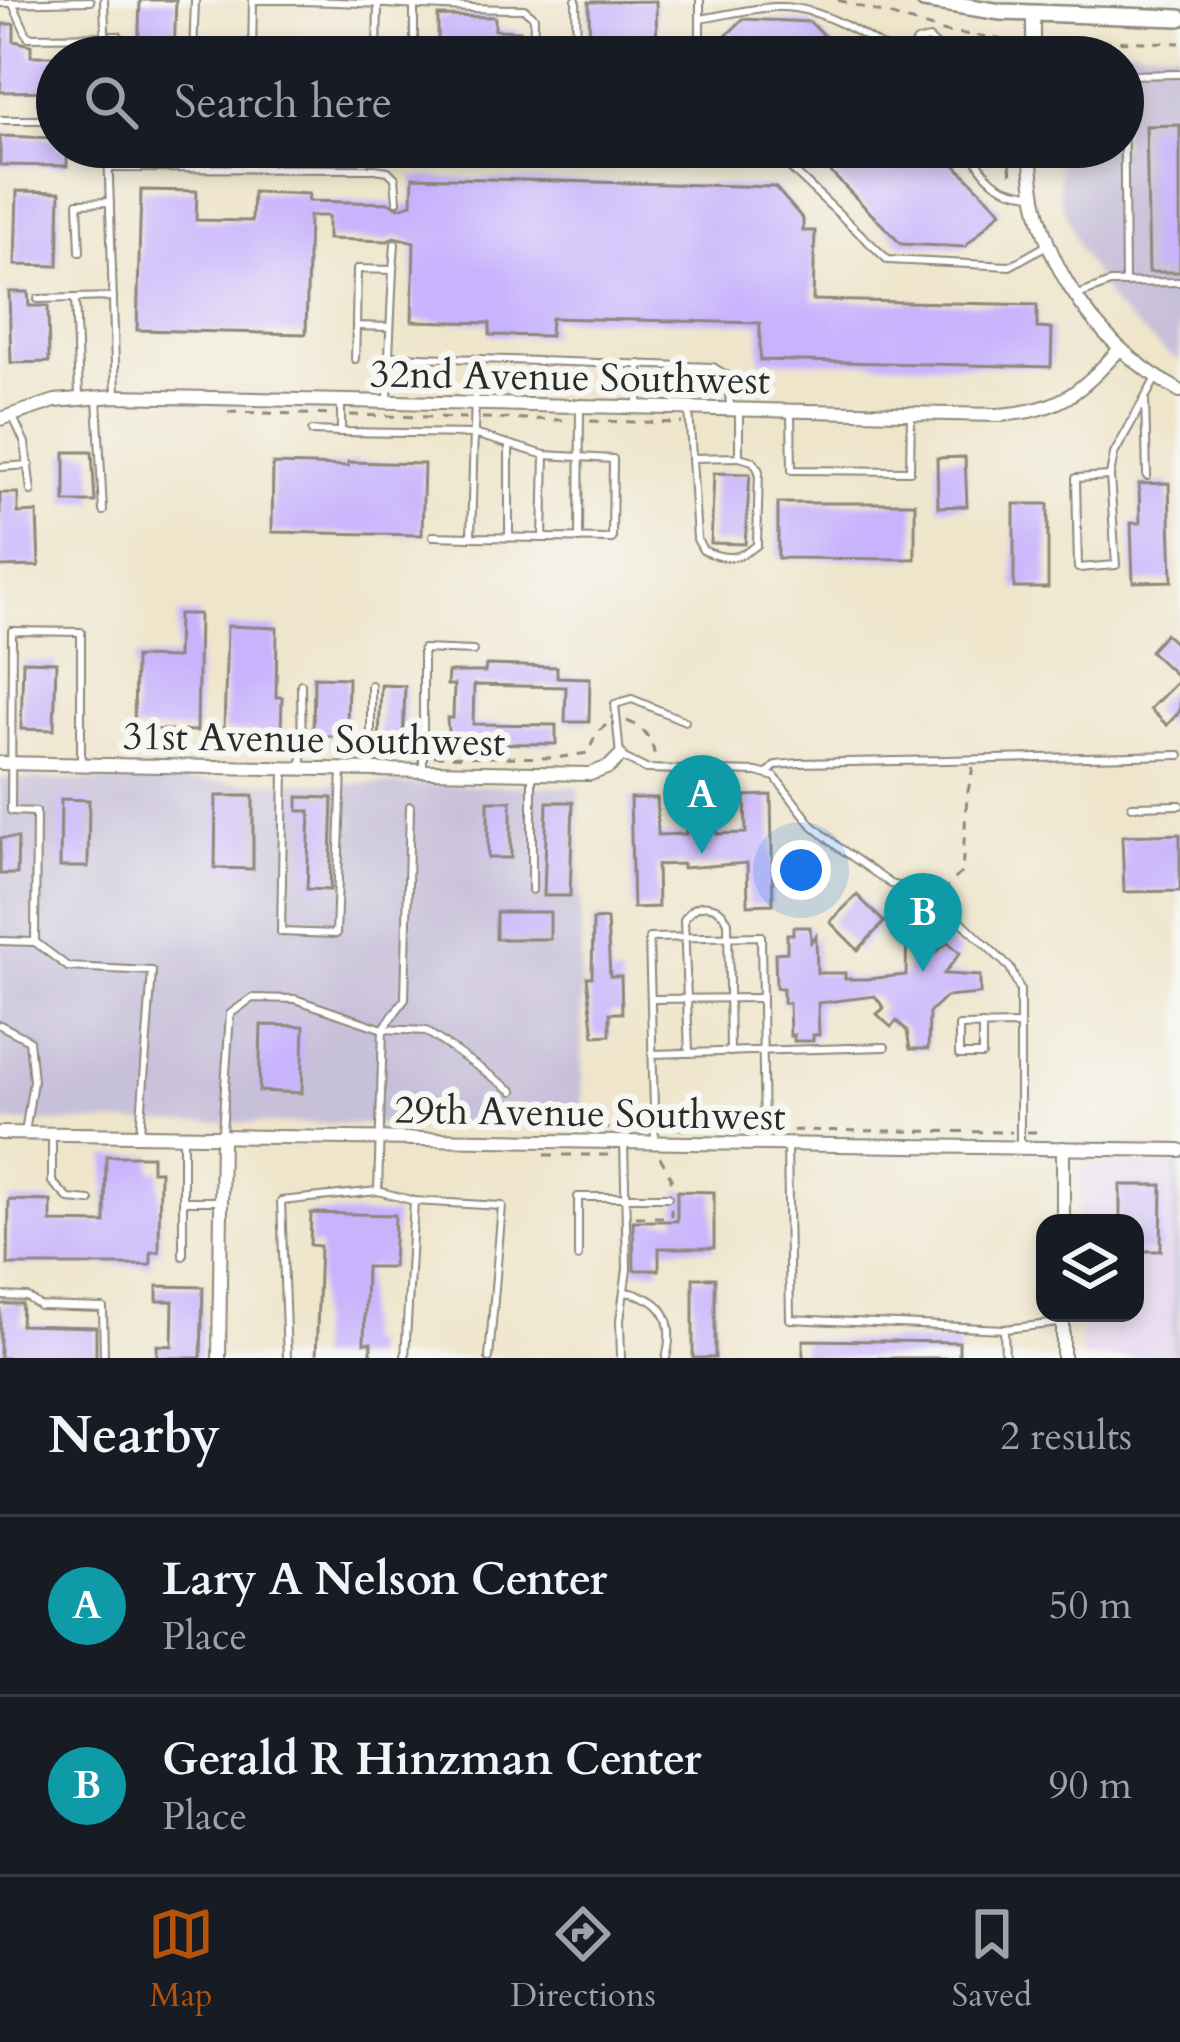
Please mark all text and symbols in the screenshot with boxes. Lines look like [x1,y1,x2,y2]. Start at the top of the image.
search box [36,36,1144,168]
icon: search [78,69,144,135]
text: Search here [174,72,392,133]
street label: 32nd Avenue Southwest [369,348,771,407]
street label: 31st Avenue Southwest [122,710,506,769]
pin: A [663,755,741,854]
your location [771,840,831,900]
pin: B [884,873,962,972]
street label: 29th Avenue Southwest [394,1084,786,1143]
map controls [1036,1214,1144,1322]
button: layers [1036,1214,1144,1322]
text: Nearby [48,1401,220,1471]
text: 2 results [1000,1410,1132,1463]
text: Lary A Nelson Center [162,1549,607,1610]
text: A [72,1579,102,1632]
text: 50 m [1049,1579,1132,1632]
text: Place [162,1610,247,1663]
text: Gerald R Hinzman Center [162,1729,702,1790]
text: B [73,1759,101,1812]
text: 90 m [1049,1759,1132,1812]
text: Place [162,1790,247,1843]
tab: Map [148,1901,214,2018]
tab: Directions [510,1901,656,2018]
tab: Saved [952,1901,1032,2018]

